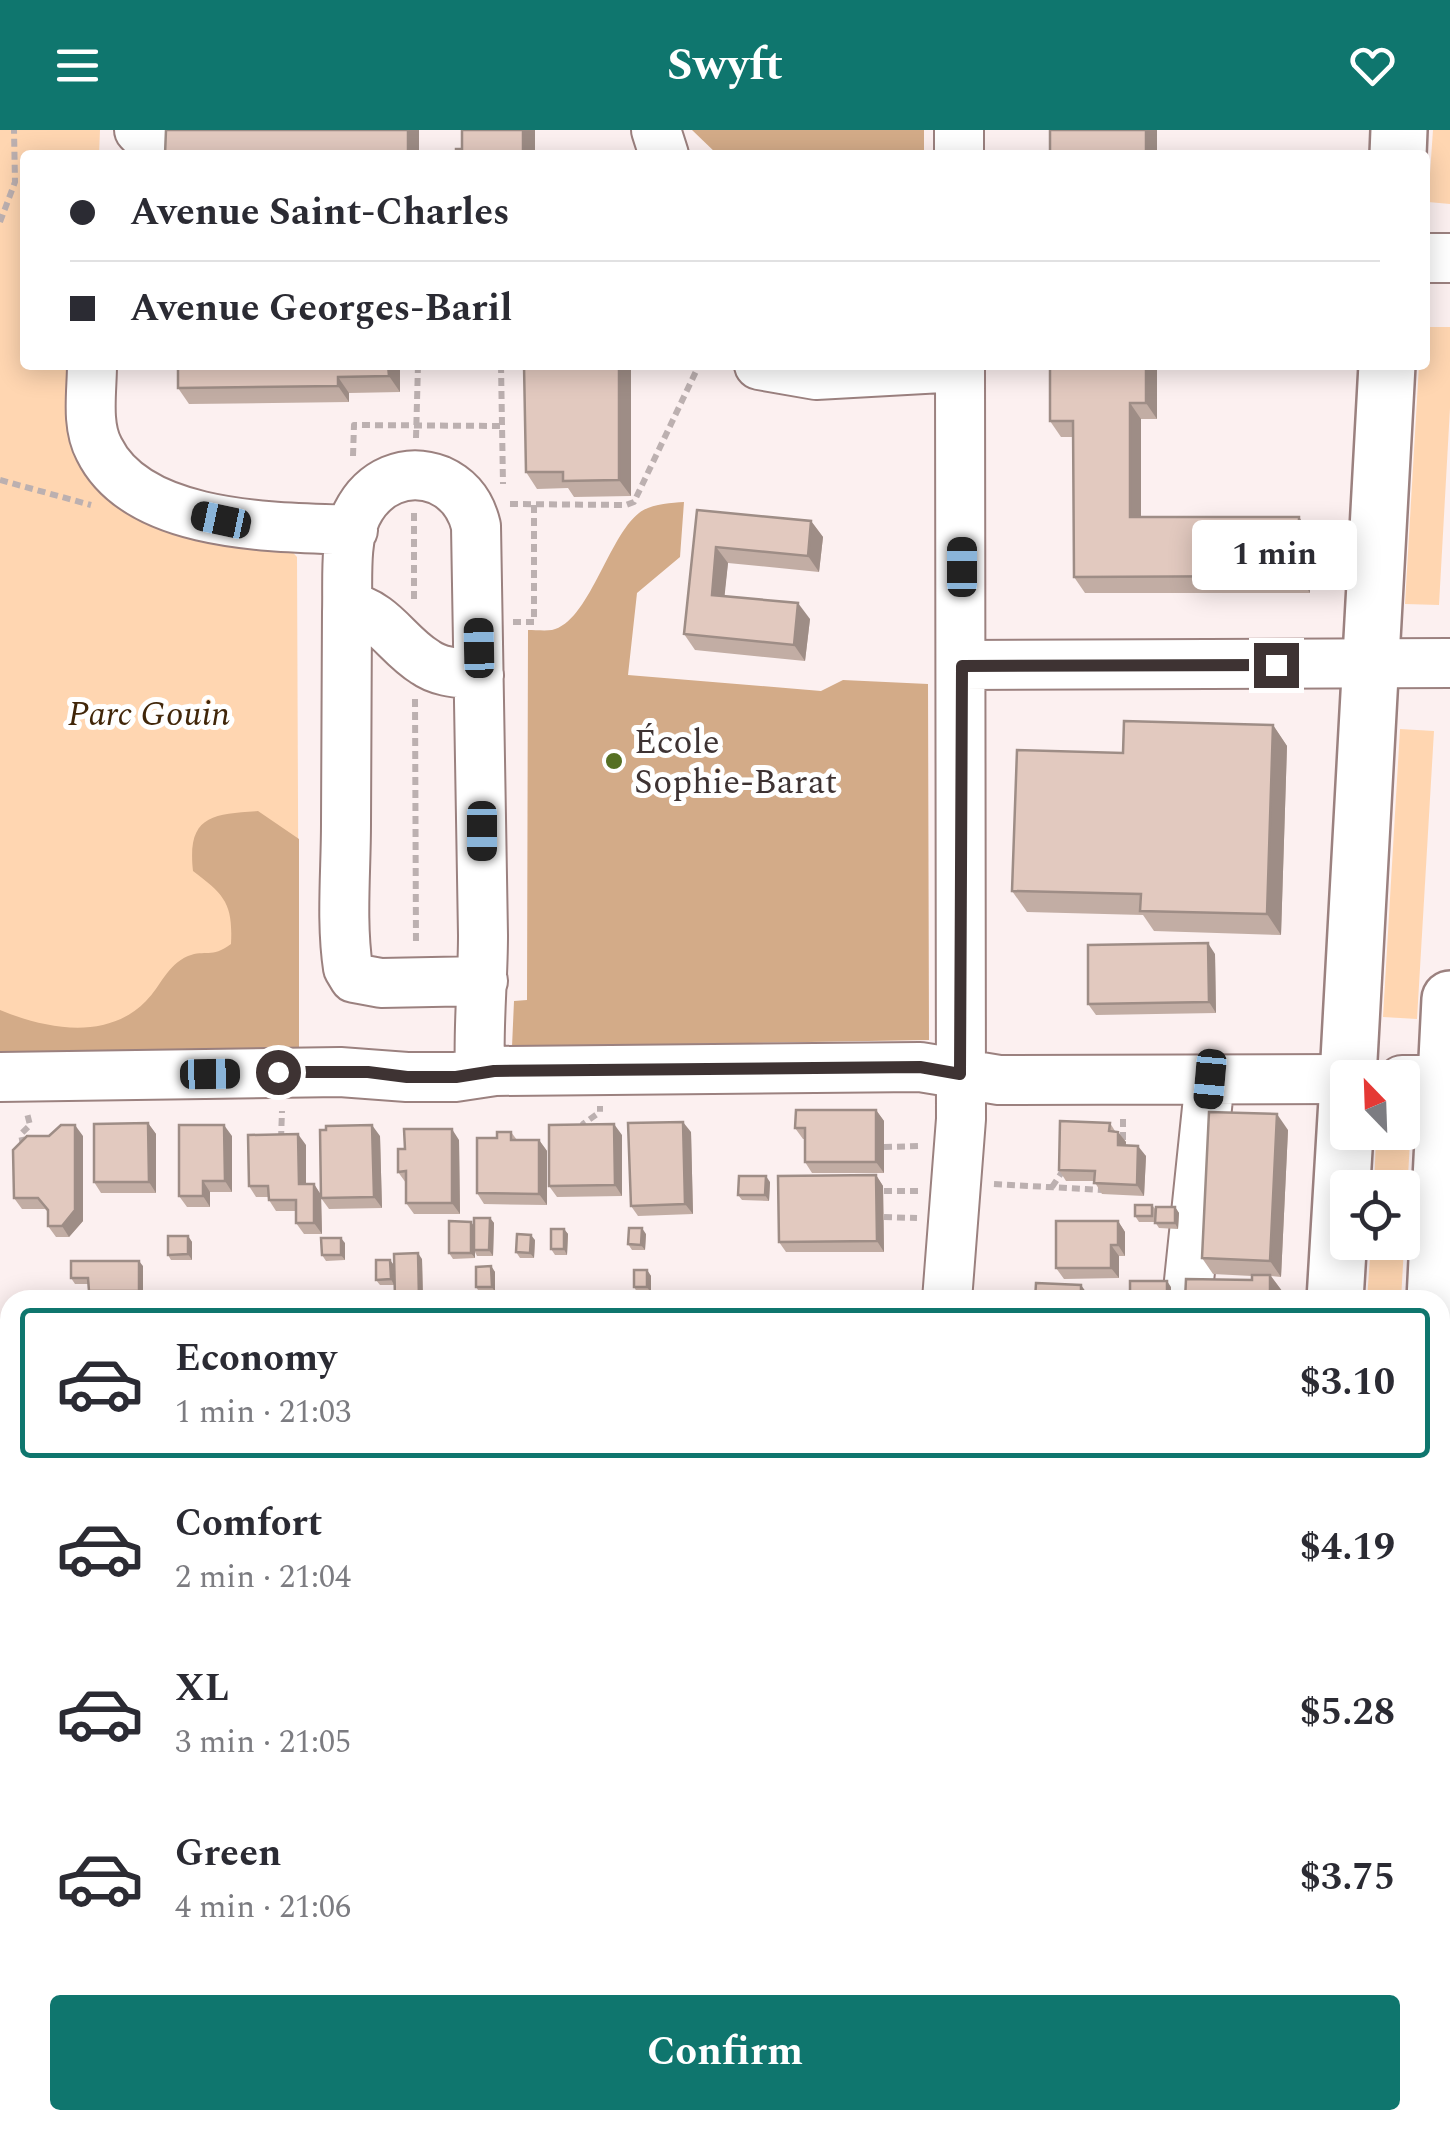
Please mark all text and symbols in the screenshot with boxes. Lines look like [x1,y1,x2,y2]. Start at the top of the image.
text: Swyft [667,31,783,100]
icon: menu [50,38,105,93]
icon: heart [1345,38,1400,93]
text: Avenue Saint-Charles [130,184,510,242]
text: Avenue Georges-Baril [130,280,512,338]
car [189,499,253,541]
callout: 1 min [1194,520,1358,590]
text: 1 min [1232,530,1317,579]
car [947,537,977,597]
car [463,618,495,678]
route end [1254,643,1299,688]
park label: Parc Gouin [68,688,230,741]
place label: École Sophie-Barat [634,716,838,809]
marker: École Sophie-Barat [603,750,625,772]
car [467,801,497,861]
car [1192,1048,1228,1110]
route start [256,1050,301,1095]
car [180,1058,240,1090]
north arrow [1330,1060,1420,1150]
map controls [1330,1060,1420,1260]
button: locate [1330,1170,1420,1260]
text: Economy [175,1330,336,1388]
icon: car [55,1338,145,1428]
text: $3.10 [1300,1354,1395,1412]
text: 1 min · 21:03 [175,1388,351,1437]
text: Comfort [175,1495,322,1553]
icon: car [55,1503,145,1593]
text: $4.19 [1300,1519,1395,1577]
text: 2 min · 21:04 [175,1553,351,1602]
text: XL [175,1660,229,1718]
icon: car [55,1668,145,1758]
text: $5.28 [1300,1684,1395,1742]
text: 3 min · 21:05 [175,1718,351,1767]
text: Green [175,1825,282,1883]
icon: car [55,1833,145,1923]
text: $3.75 [1300,1849,1395,1907]
text: 4 min · 21:06 [175,1883,351,1932]
button: Confirm [50,1995,1400,2110]

